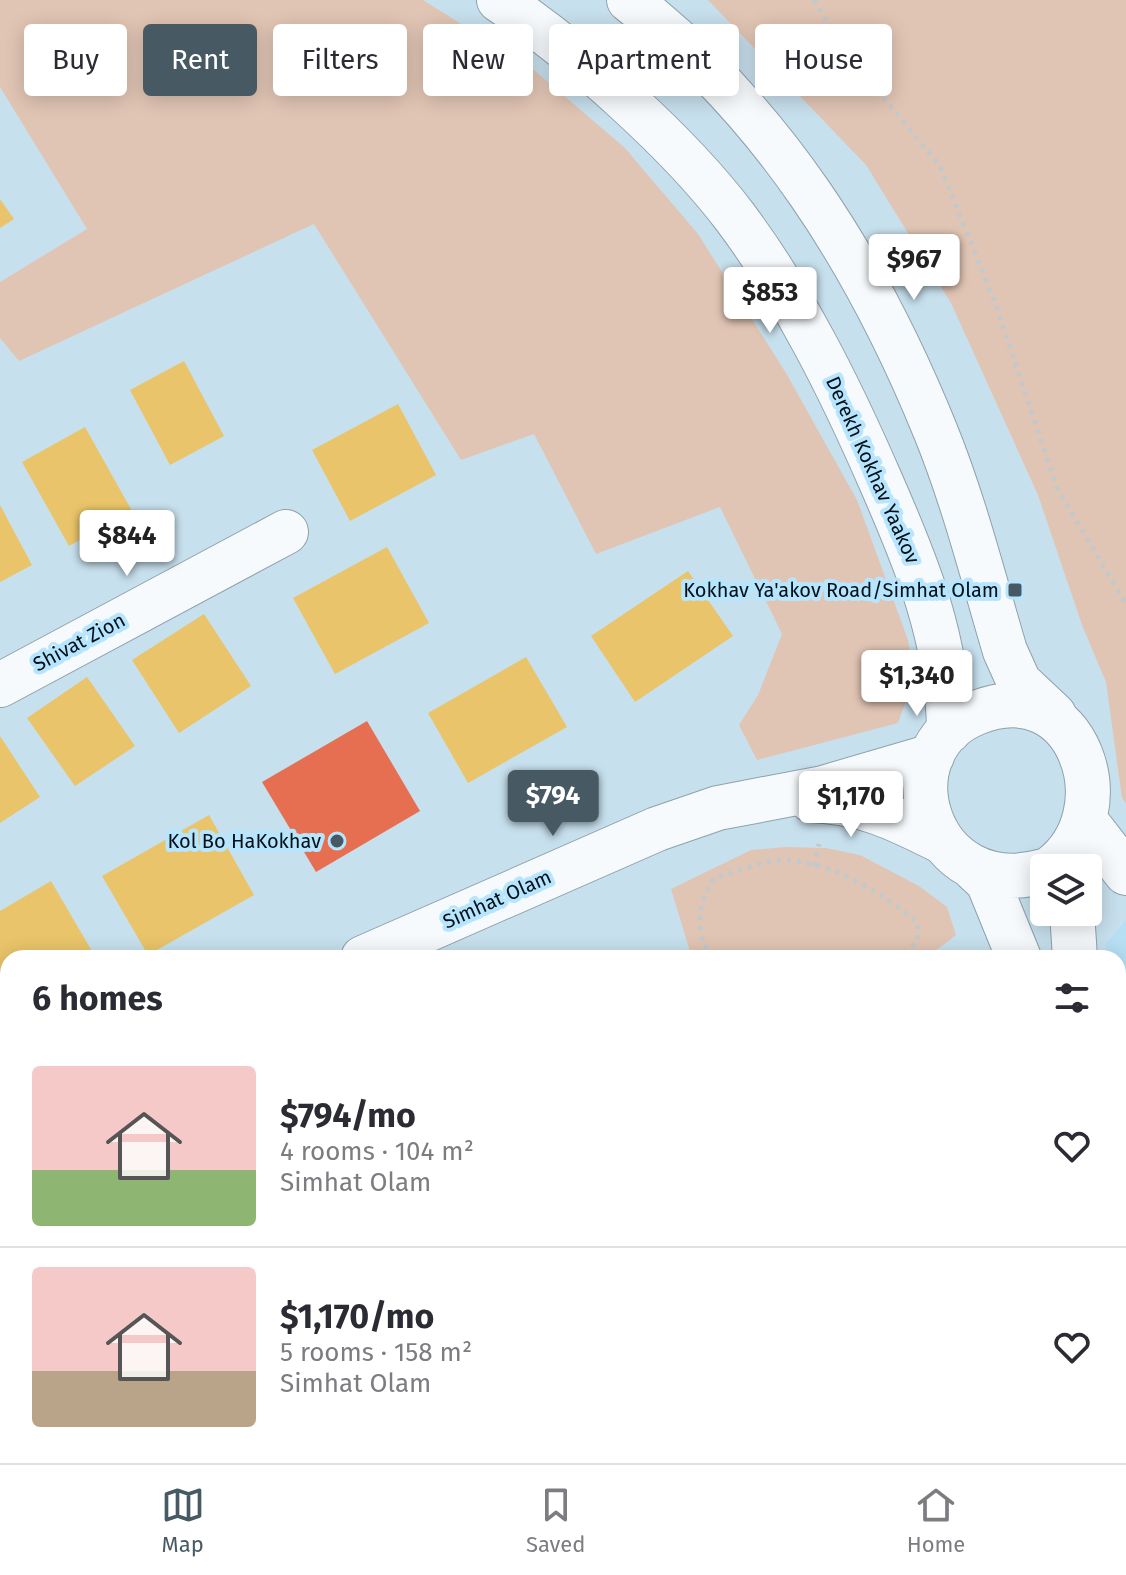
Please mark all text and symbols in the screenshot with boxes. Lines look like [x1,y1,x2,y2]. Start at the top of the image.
chip: Buy [24,24,127,96]
chip: Rent [143,24,257,96]
chip: Filters [273,24,407,96]
chip: New [423,24,533,96]
chip: Apartment [549,24,739,96]
chip: House [755,24,892,96]
pin: $967 [867,234,961,302]
text: $967 [887,244,941,275]
pin: $853 [723,267,817,335]
text: $853 [742,277,798,308]
street label: Derekh Kokhav Yaakov [821,373,925,568]
pin: $844 [80,510,174,578]
text: $844 [98,520,156,551]
place label: Kokhav Ya'akov Road/Simhat Olam [683,578,999,602]
marker: Kokhav Ya'akov Road/Simhat Olam [1006,581,1024,599]
street label: Shivat Zion [29,608,129,676]
pin: $1,340 [852,650,982,718]
text: $1,340 [879,660,955,691]
pin: $794 [506,770,600,838]
pin: $1,170 [786,771,916,839]
text: $794 [526,780,580,811]
text: $1,170 [817,781,885,812]
place label: Kol Bo HaKokhav [167,829,321,853]
marker: Kol Bo HaKokhav [328,832,346,850]
map controls [1030,854,1102,926]
button: layers [1030,854,1102,926]
street label: Simhat Olam [439,864,555,934]
icon: filters [1050,976,1094,1020]
text: 6 homes [32,978,163,1019]
text: $794/mo [280,1095,416,1136]
icon: home [96,1098,192,1194]
icon: heart [1050,1124,1094,1168]
text: 4 rooms · 104 m² [280,1136,474,1167]
text: Simhat Olam [280,1167,431,1198]
text: $1,170/mo [280,1296,434,1337]
icon: home [96,1299,192,1395]
icon: heart [1050,1325,1094,1369]
text: 5 rooms · 158 m² [280,1337,472,1368]
text: Simhat Olam [280,1368,431,1399]
tab: Map [161,1483,205,1558]
tab: Saved [526,1483,585,1558]
tab: Home [907,1483,965,1558]

